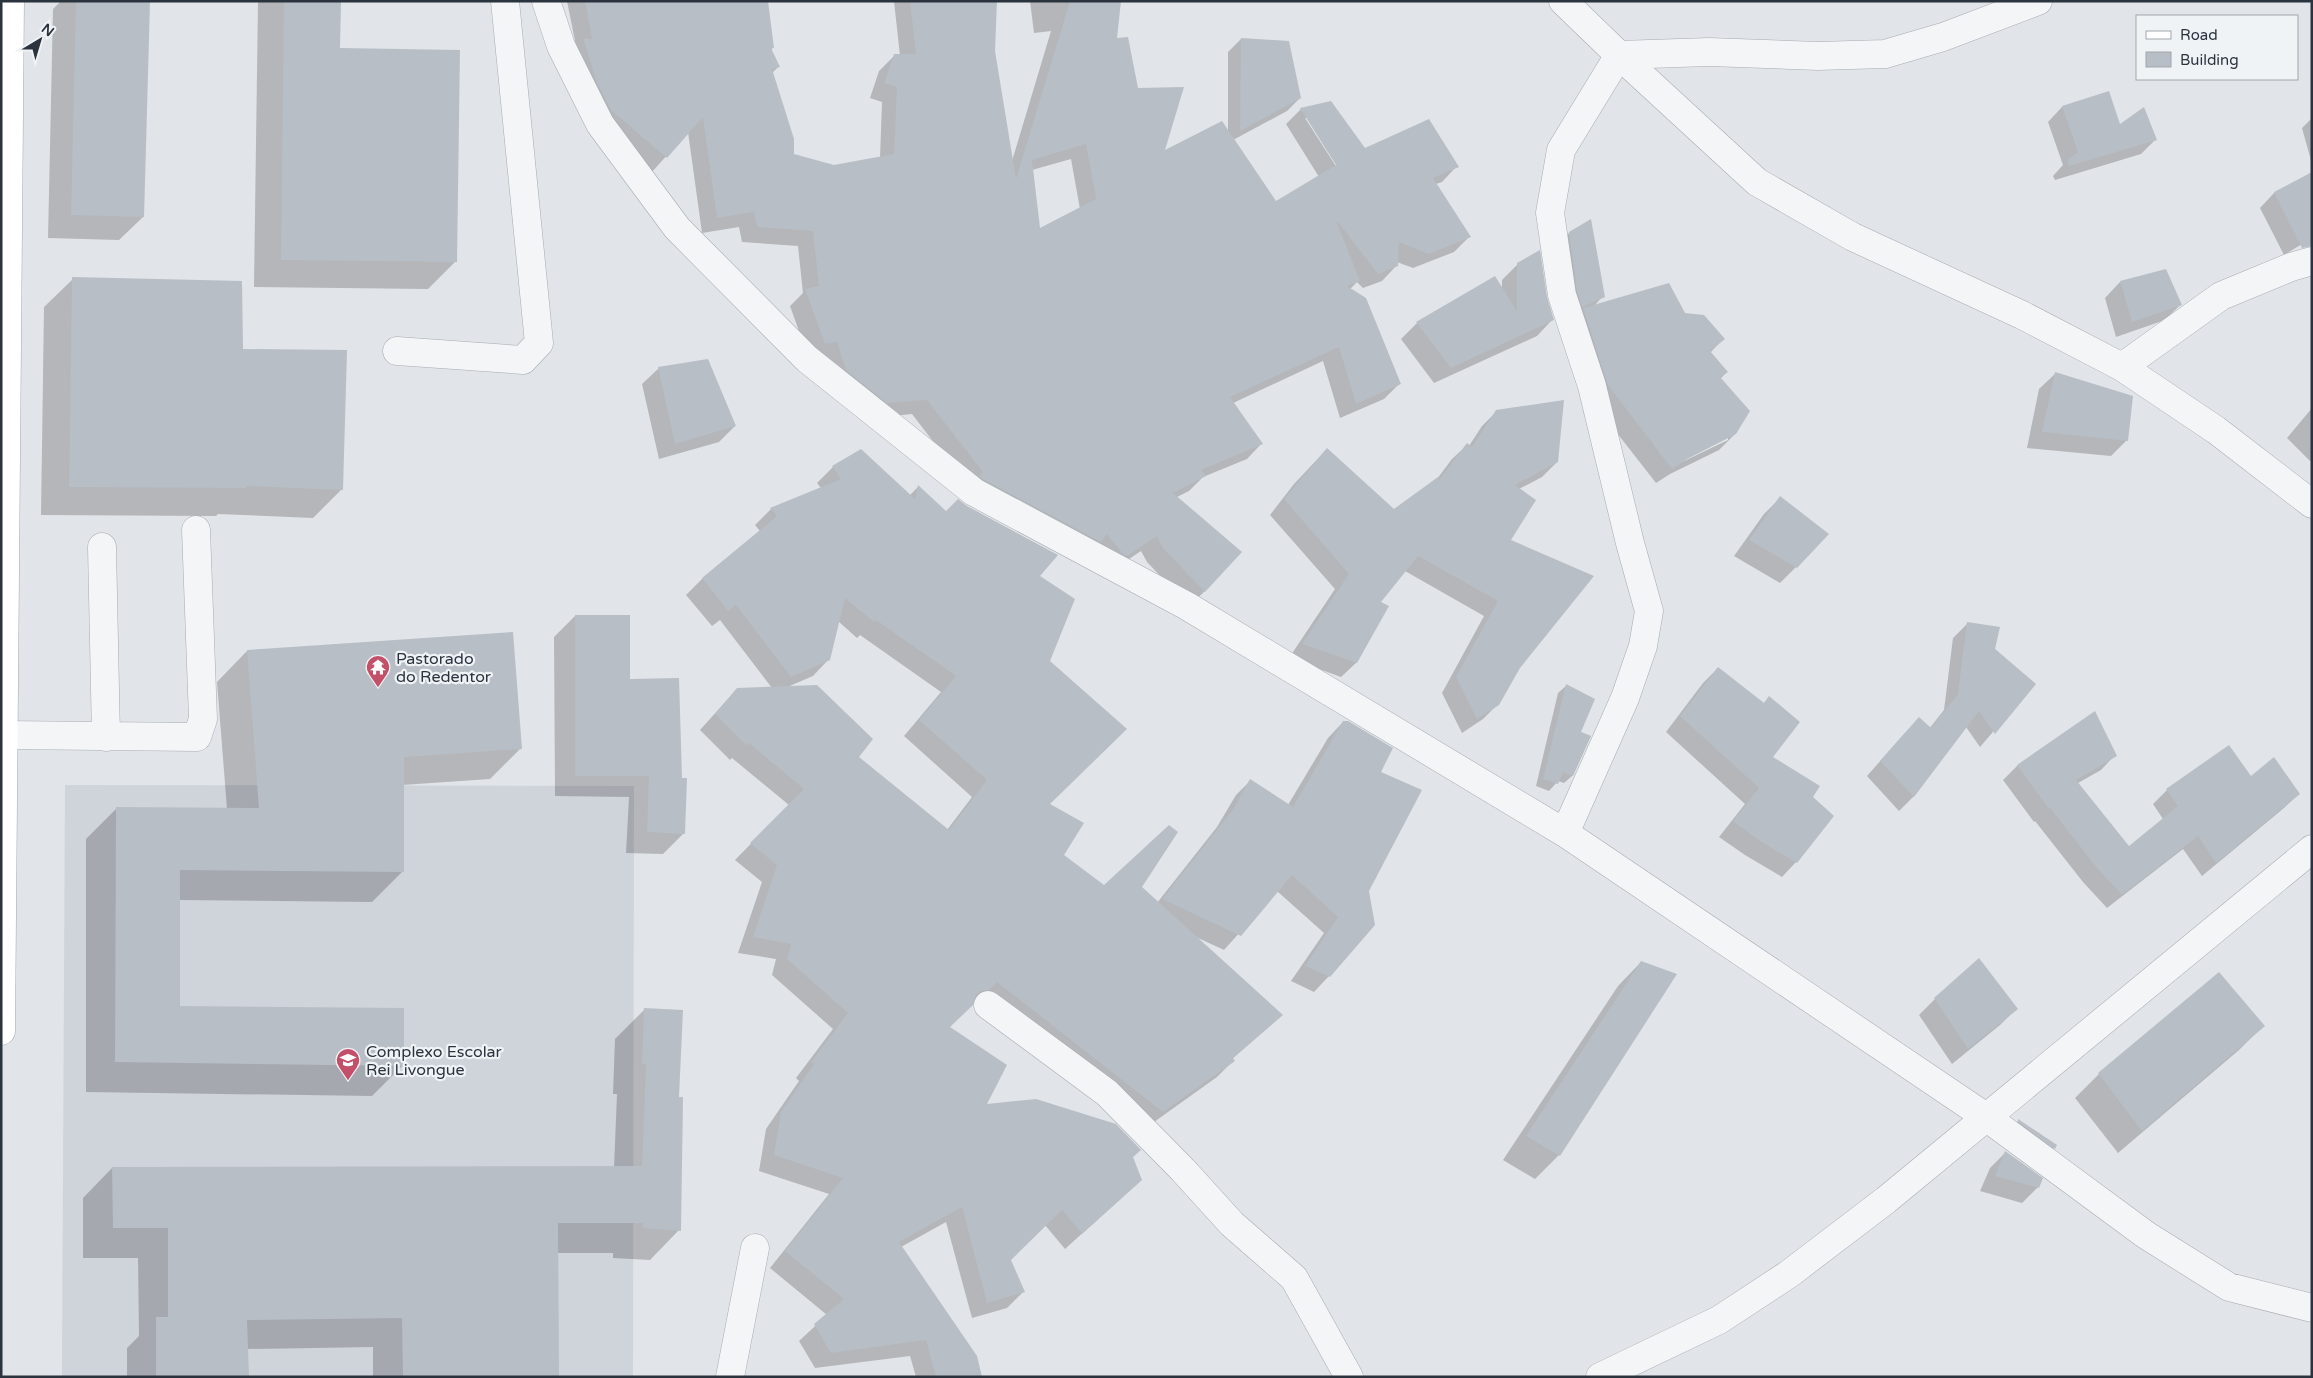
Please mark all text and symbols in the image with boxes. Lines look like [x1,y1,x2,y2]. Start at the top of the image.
north arrow [15,15,65,65]
legend [2136,15,2298,80]
text: N [38,20,57,40]
text: Road [2180,26,2218,44]
text: Building [2180,51,2239,69]
place label: Pastorado do Redentor [396,649,492,687]
temple icon: Pastorado do Redentor [365,654,391,688]
place label: Complexo Escolar Rei Livongue [366,1042,503,1080]
school or university icon: Complexo Escolar Rei Livongue [335,1047,361,1081]

